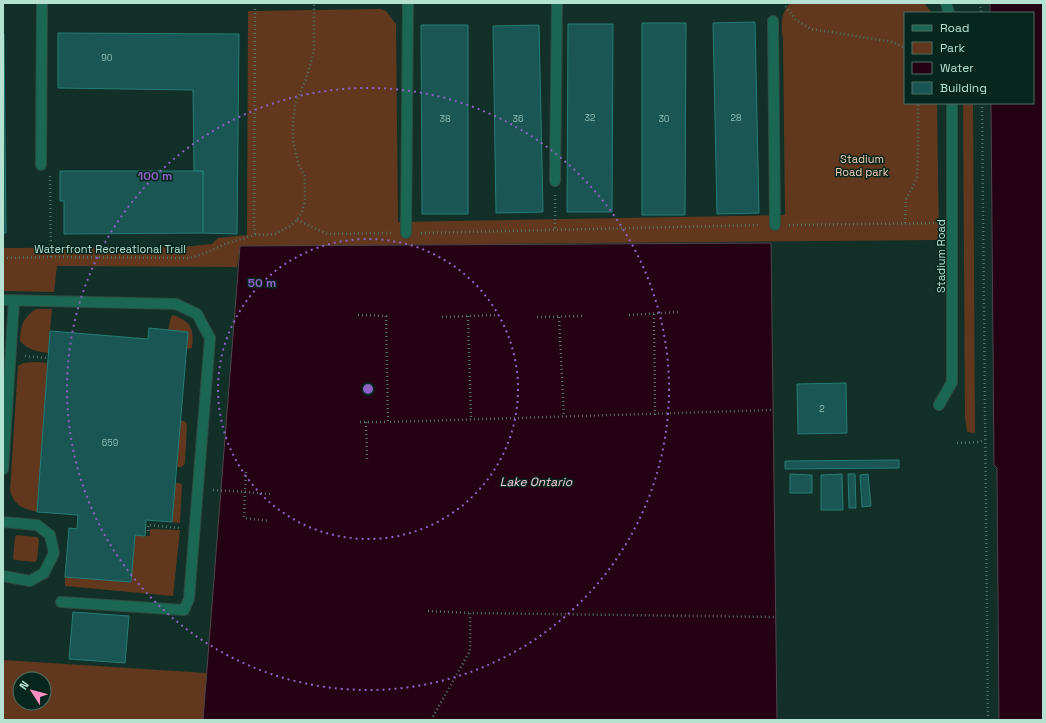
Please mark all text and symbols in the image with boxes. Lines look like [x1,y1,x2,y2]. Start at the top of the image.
legend [904,12,1034,104]
text: Road [940,20,969,36]
text: Park [940,40,965,56]
house number: 90 [101,52,113,64]
text: Water [940,60,974,76]
text: Building [940,80,987,96]
house number: 32 [585,112,595,124]
house number: 28 [730,112,742,124]
house number: 38 [439,113,451,125]
house number: 36 [513,113,524,125]
house number: 30 [658,113,670,125]
park label: Stadium Road park [835,152,889,179]
text: 100 m [138,168,172,184]
street label: Stadium Road [934,219,948,293]
street label: Waterfront Recreational Trail [34,242,186,256]
text: 50 m [248,275,276,291]
centre of rings [361,382,375,396]
house number: 2 [819,403,825,415]
house number: 659 [102,437,118,449]
water label: Lake Ontario [500,474,573,490]
north arrow [12,671,52,711]
text: N [16,678,32,692]

